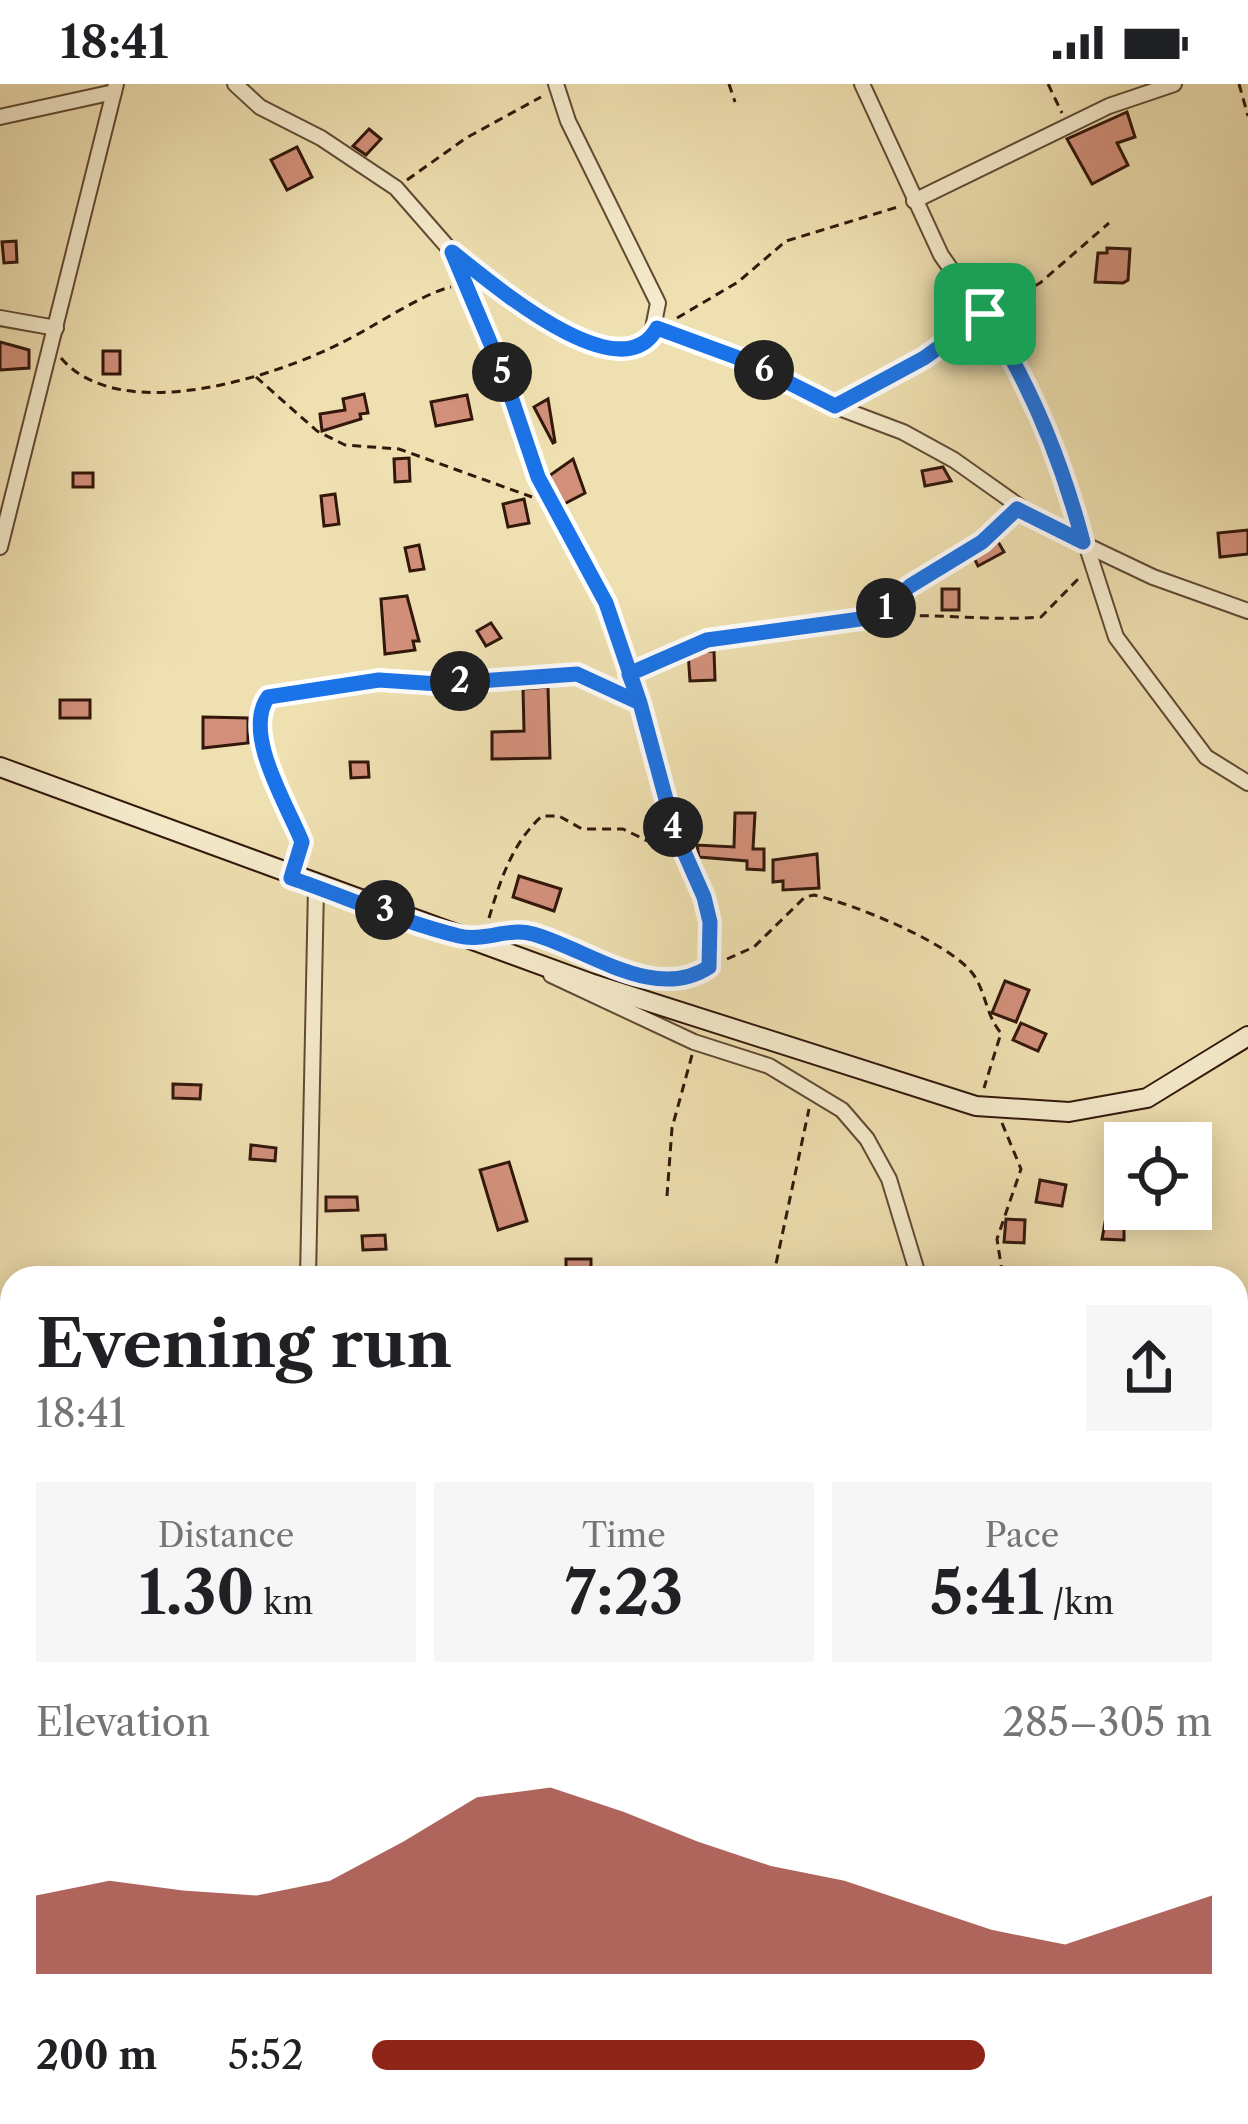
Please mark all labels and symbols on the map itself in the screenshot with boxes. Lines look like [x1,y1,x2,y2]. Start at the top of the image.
pin [934,263,1036,365]
pin: 6 [734,340,794,400]
pin: 5 [472,342,532,402]
pin: 1 [856,578,916,638]
pin: 2 [430,651,490,711]
pin: 4 [643,797,703,857]
pin: 3 [355,880,415,940]

